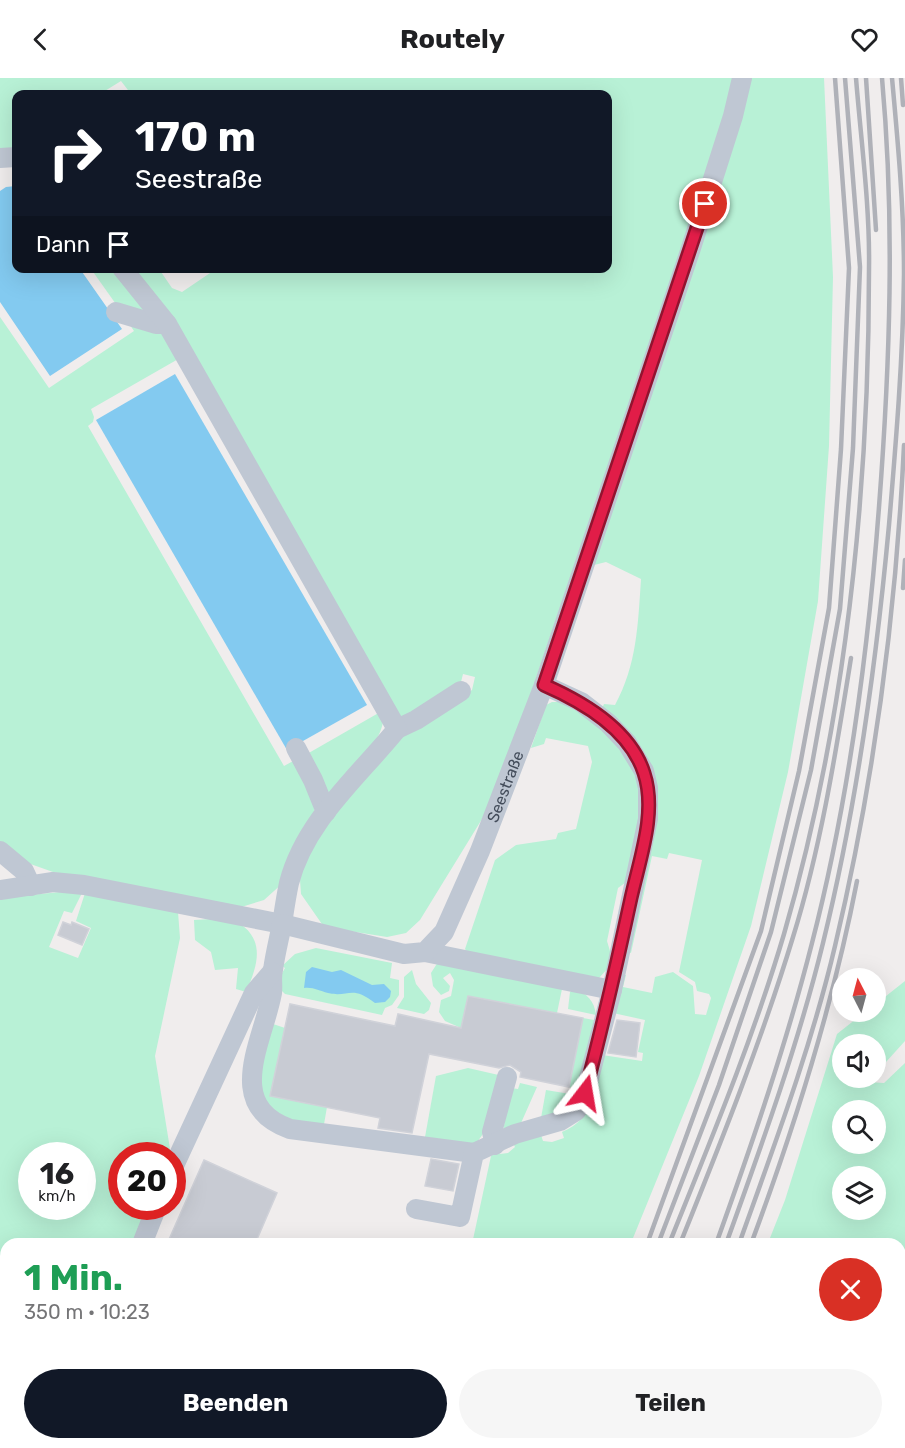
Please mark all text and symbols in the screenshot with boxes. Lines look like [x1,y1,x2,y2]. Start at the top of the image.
icon: back [24,23,57,56]
text: Routely [400,23,505,55]
icon: heart [848,23,881,56]
text: 170 m [135,112,256,162]
icon: right [36,114,114,192]
text: Seestraße [135,163,262,195]
pin [679,178,730,229]
icon: arrive [688,187,721,220]
icon: arrive [102,228,135,261]
text: Dann [36,231,90,258]
street label: Seestraße [483,748,528,825]
north arrow [832,968,886,1022]
map controls [832,968,886,1220]
button: sound [832,1034,886,1088]
position arrow [553,1061,617,1125]
button: search [832,1100,886,1154]
speed limit sign: 20 [108,1142,186,1220]
text: 16 [40,1156,74,1192]
button: layers [832,1166,886,1220]
text: km/h [38,1187,76,1205]
text: 1 Min. [24,1256,123,1299]
button: close [819,1258,882,1321]
text: 350 m · 10:23 [24,1300,150,1324]
button: Beenden [24,1369,447,1438]
button: Teilen [459,1369,882,1438]

